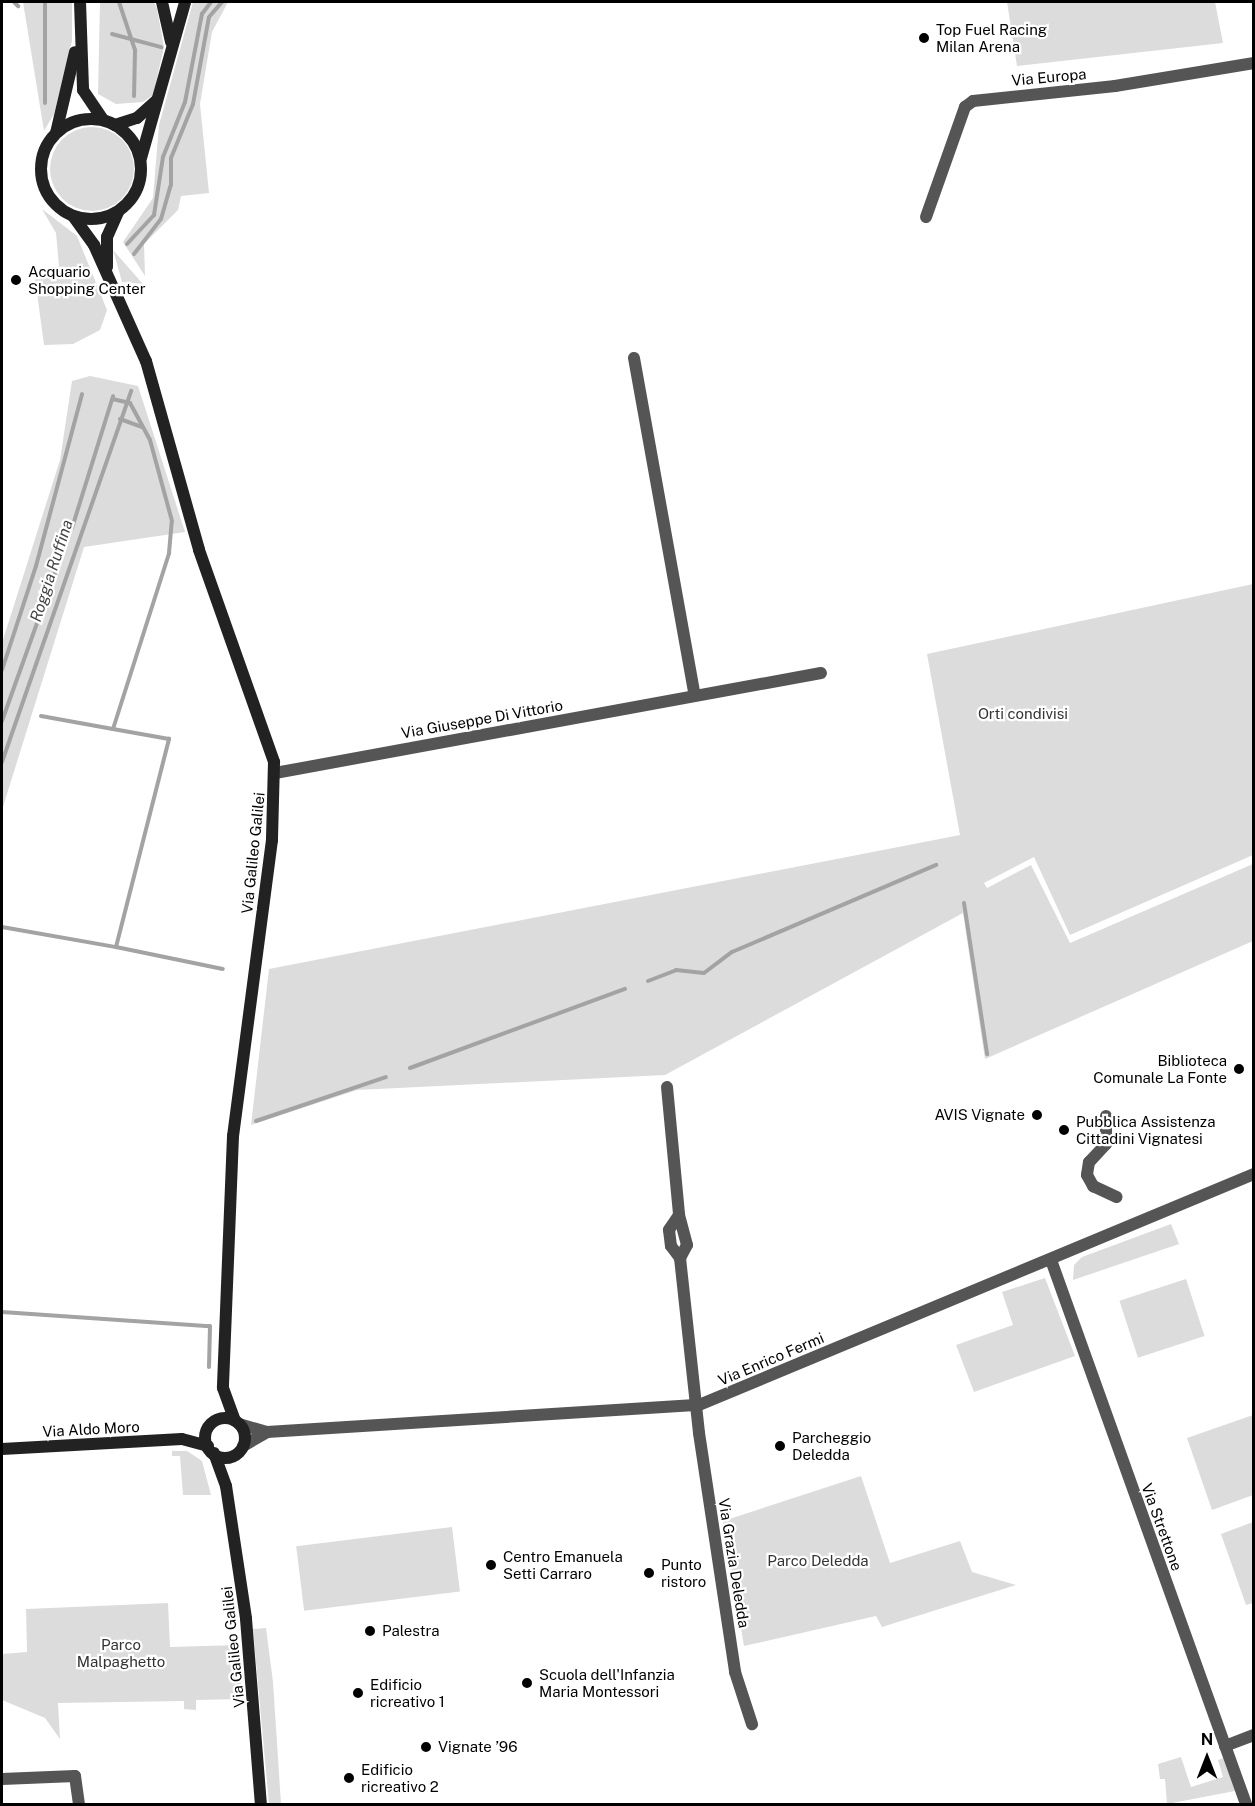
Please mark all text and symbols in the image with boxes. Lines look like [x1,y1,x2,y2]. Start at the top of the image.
place label: Top Fuel Racing Milan Arena [936,20,1047,55]
marker: Top Fuel Racing Milan Arena [917,31,931,45]
street label: Via Europa [1011,65,1087,89]
place label: Acquario Shopping Center [28,262,146,297]
marker: Acquario Shopping Center [9,273,23,287]
water label: Roggia Ruffina [26,517,78,625]
street label: Via Giuseppe Di Vittorio [400,696,564,742]
park label: Orti condivisi [978,705,1068,723]
street label: Via Galileo Galilei [238,791,268,915]
place label: Biblioteca Comunale La Fonte [1093,1051,1227,1086]
marker: Biblioteca Comunale La Fonte [1232,1062,1246,1076]
place label: AVIS Vignate [934,1106,1025,1124]
marker: AVIS Vignate [1030,1108,1044,1122]
place label: Pubblica Assistenza Cittadini Vignatesi [1076,1112,1215,1147]
marker: Pubblica Assistenza Cittadini Vignatesi [1057,1123,1071,1137]
street label: Via Enrico Fermi [715,1329,827,1389]
street label: Via Aldo Moro [42,1417,140,1441]
place label: Parcheggio Deledda [792,1428,871,1463]
marker: Parcheggio Deledda [773,1439,787,1453]
street label: Via Strettone [1138,1481,1186,1573]
street label: Via Grazia Deledda [715,1497,753,1629]
place label: Centro Emanuela Setti Carraro [503,1547,623,1582]
park label: Parco Deledda [767,1552,869,1570]
place label: Punto ristoro [661,1555,706,1590]
marker: Centro Emanuela Setti Carraro [484,1558,498,1572]
marker: Punto ristoro [642,1566,656,1580]
street label: Via Galileo Galilei [218,1585,248,1709]
place label: Palestra [382,1622,439,1640]
marker: Palestra [363,1624,377,1638]
park label: Parco Malpaghetto [77,1635,165,1670]
place label: Scuola dell'Infanzia Maria Montessori [539,1665,675,1700]
place label: Edificio ricreativo 1 [370,1675,445,1710]
marker: Scuola dell'Infanzia Maria Montessori [520,1676,534,1690]
marker: Edificio ricreativo 1 [351,1686,365,1700]
north arrow [1177,1728,1237,1788]
text: N [1201,1730,1213,1749]
place label: Vignate ’96 [438,1738,518,1756]
marker: Vignate ’96 [419,1740,433,1754]
place label: Edificio ricreativo 2 [361,1760,439,1795]
marker: Edificio ricreativo 2 [342,1771,356,1785]

